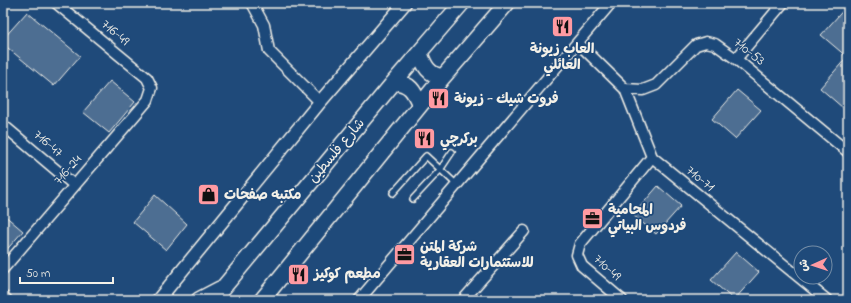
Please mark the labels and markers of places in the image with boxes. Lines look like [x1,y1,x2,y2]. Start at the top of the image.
restaurant icon: العاب زيونة العائلي [549,14,575,40]
place label: العاب زيونة العائلي [530,39,595,77]
restaurant icon: فروت شيك - زيونة [426,86,452,112]
place label: فروت شيك - زيونة [454,89,559,110]
restaurant icon: بركرچي [411,126,437,152]
place label: بركرچي [440,129,478,151]
shop icon: مكتبه صفحات [195,182,221,208]
place label: مكتبه صفحات [224,185,302,206]
place label: المحامية فردوس البياتي [608,200,686,238]
office icon: المحامية فردوس البياتي [580,205,606,231]
place label: شركة المتن للاستثمارات العقارية [420,237,534,274]
office icon: شركة المتن للاستثمارات العقارية [391,242,417,268]
restaurant icon: مطعم كوكيز [286,261,312,287]
place label: مطعم كوكيز [312,264,381,285]

